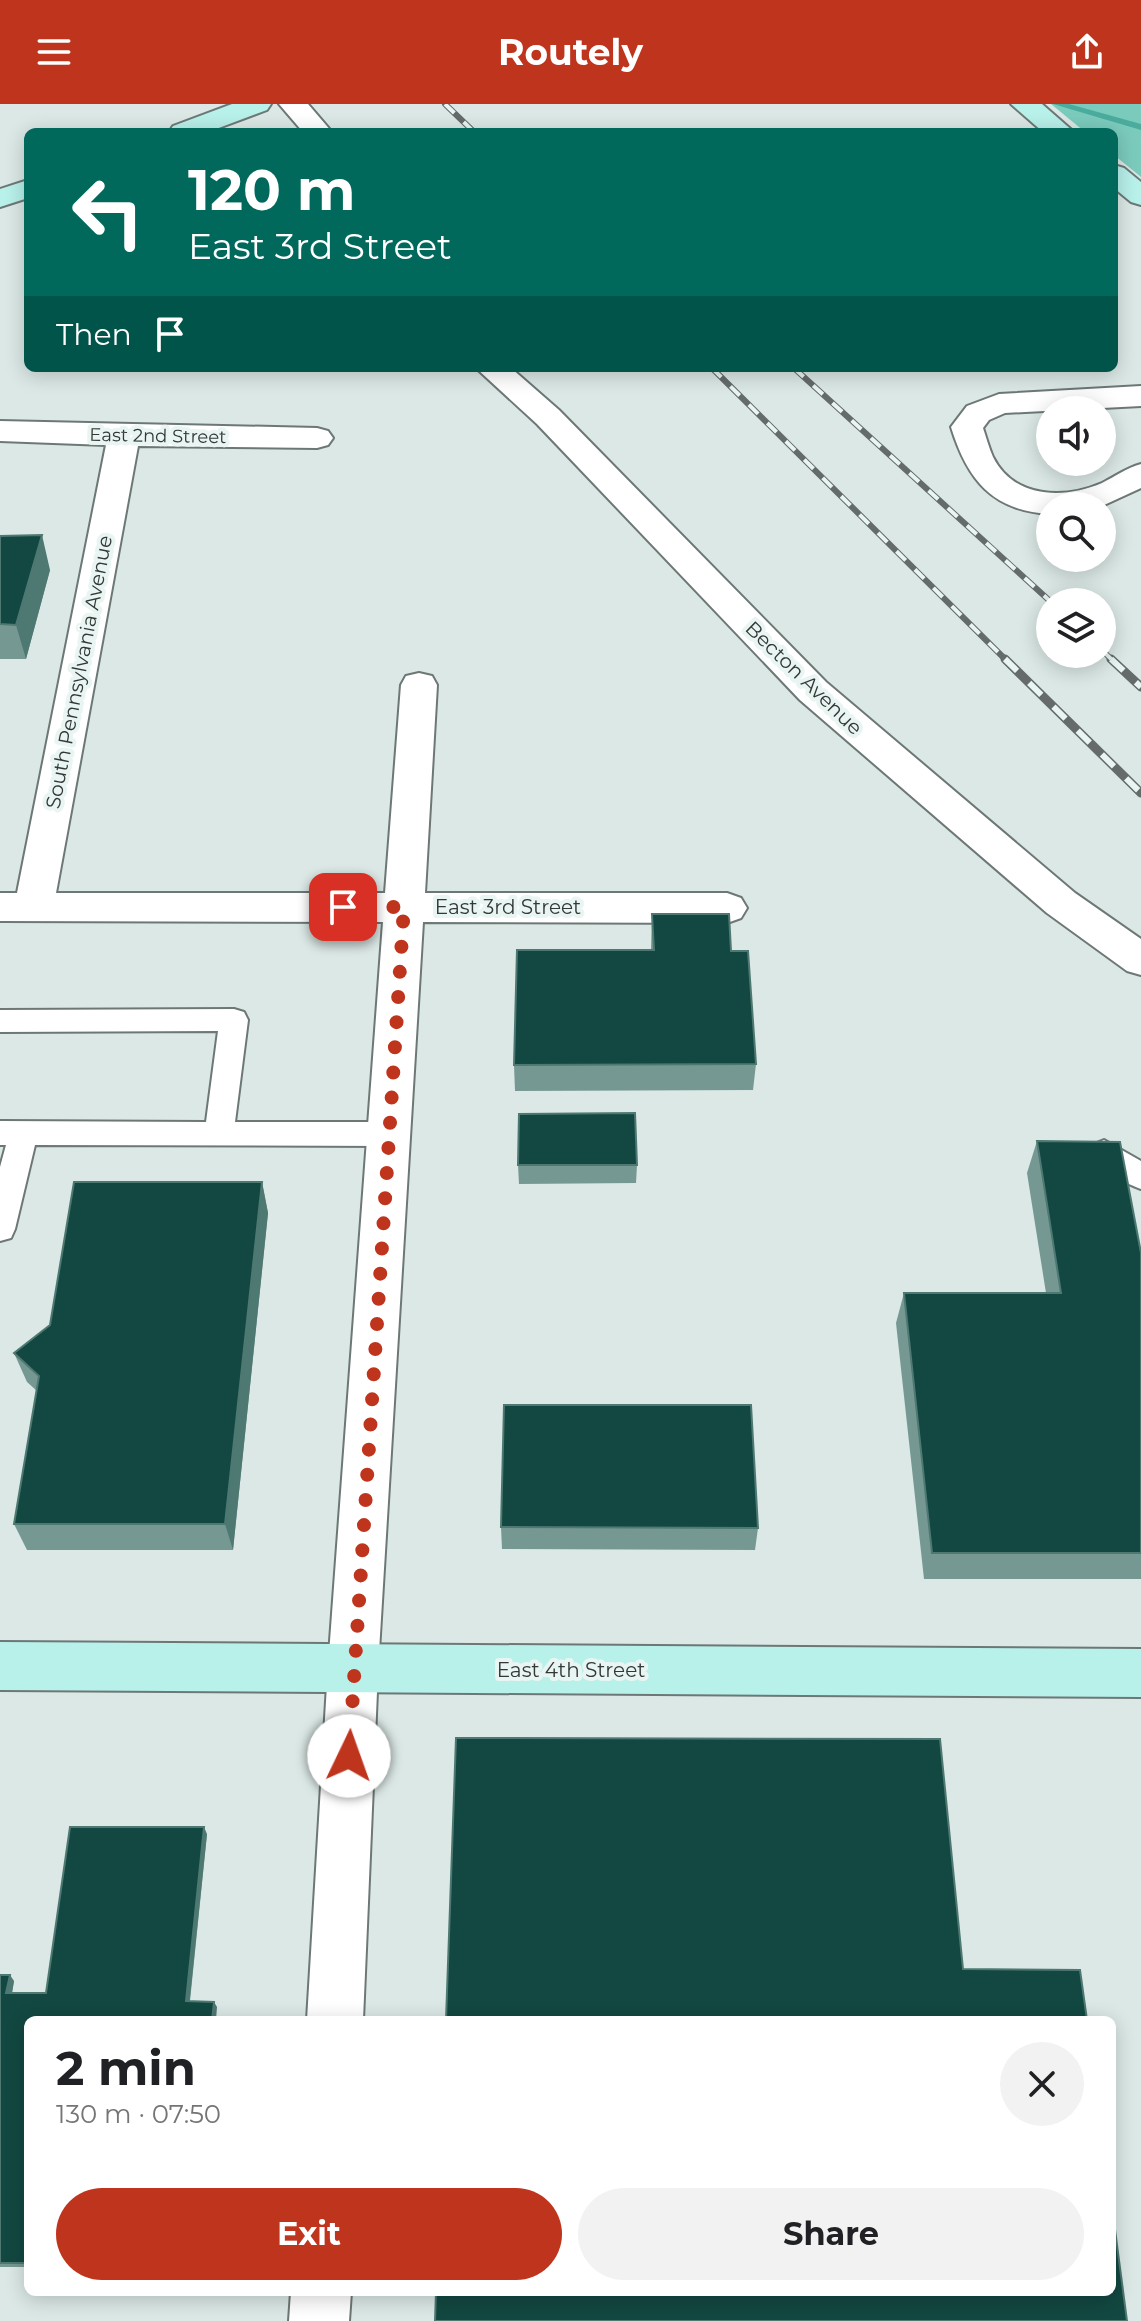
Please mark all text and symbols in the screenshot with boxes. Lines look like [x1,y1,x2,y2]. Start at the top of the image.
icon: menu [32,30,76,74]
text: Routely [498,30,643,74]
icon: share [1065,30,1109,74]
text: 120 m [188,156,356,224]
icon: left [56,160,160,264]
text: East 3rd Street [188,224,452,268]
icon: arrive [148,312,192,356]
text: Then [56,316,132,353]
map controls [1036,396,1116,668]
button: sound [1036,396,1116,476]
street label: East 2nd Street [89,424,227,448]
button: search [1036,492,1116,572]
street label: South Pennsylvania Avenue [41,533,117,811]
button: layers [1036,588,1116,668]
street label: Becton Avenue [741,616,867,740]
pin [309,873,377,941]
icon: arrive [321,885,365,929]
street label: East 3rd Street [435,895,581,919]
street label: East 4th Street [497,1658,645,1682]
position arrow [307,1714,391,1798]
text: 2 min [56,2039,196,2097]
button: close [1000,2042,1084,2126]
text: 130 m · 07:50 [56,2098,221,2130]
button: Exit [56,2188,562,2280]
button: Share [578,2188,1084,2280]

